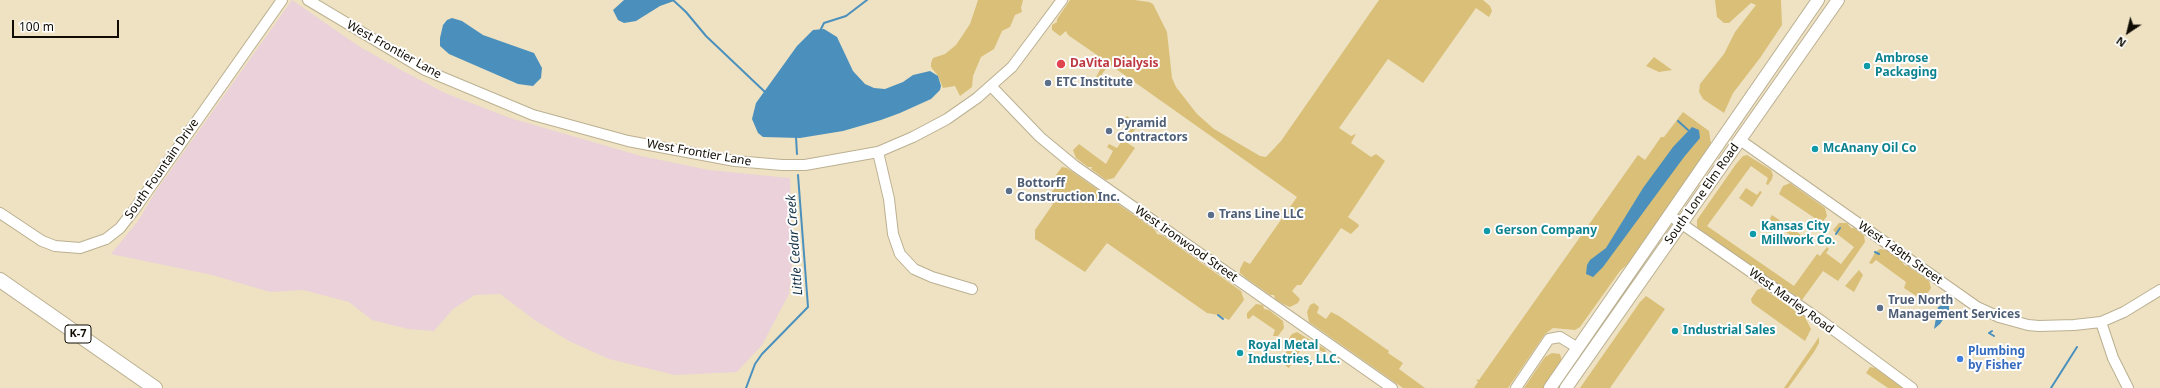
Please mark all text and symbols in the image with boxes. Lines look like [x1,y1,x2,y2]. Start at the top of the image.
scale bar [14,12,121,38]
north arrow [2108,12,2148,52]
text: 100 m [19,18,54,35]
street label: West Frontier Lane [344,18,444,82]
text: N [2113,34,2129,51]
place label: Ambrose Packaging [1875,52,1937,80]
place label: DaVita Dialysis [1070,57,1158,71]
marker: DaVita Dialysis [1055,58,1067,70]
marker: Ambrose Packaging [1862,61,1872,71]
place label: ETC Institute [1056,76,1133,90]
marker: ETC Institute [1043,78,1053,88]
street label: South Fountain Drive [122,116,202,222]
place label: Pyramid Contractors [1117,117,1188,145]
marker: Pyramid Contractors [1104,126,1114,136]
street label: West Frontier Lane [646,137,752,169]
street label: South Lone Elm Road [1662,141,1742,247]
place label: McAnany Oil Co [1823,142,1917,156]
marker: McAnany Oil Co [1810,144,1820,154]
place label: Bottorff Construction Inc. [1017,177,1120,205]
marker: Bottorff Construction Inc. [1004,186,1014,196]
water label: Little Cedar Creek [784,194,806,296]
street label: West Ironwood Street [1132,203,1240,285]
place label: Trans Line LLC [1219,208,1304,222]
marker: Trans Line LLC [1206,210,1216,220]
street label: West 149th Street [1855,218,1945,288]
place label: Kansas City Millwork Co. [1761,220,1835,248]
place label: Gerson Company [1495,224,1597,238]
marker: Gerson Company [1482,226,1492,236]
marker: Kansas City Millwork Co. [1748,229,1758,239]
street label: West Marley Road [1746,265,1836,337]
place label: True North Management Services [1888,294,2020,322]
marker: True North Management Services [1875,303,1885,313]
place label: Industrial Sales [1683,324,1775,338]
road number: K-7 [65,325,91,343]
marker: Industrial Sales [1670,326,1680,336]
place label: Royal Metal Industries, LLC. [1248,339,1340,367]
place label: Plumbing by Fisher [1968,345,2025,373]
marker: Royal Metal Industries, LLC. [1235,348,1245,358]
marker: Plumbing by Fisher [1955,354,1965,364]

